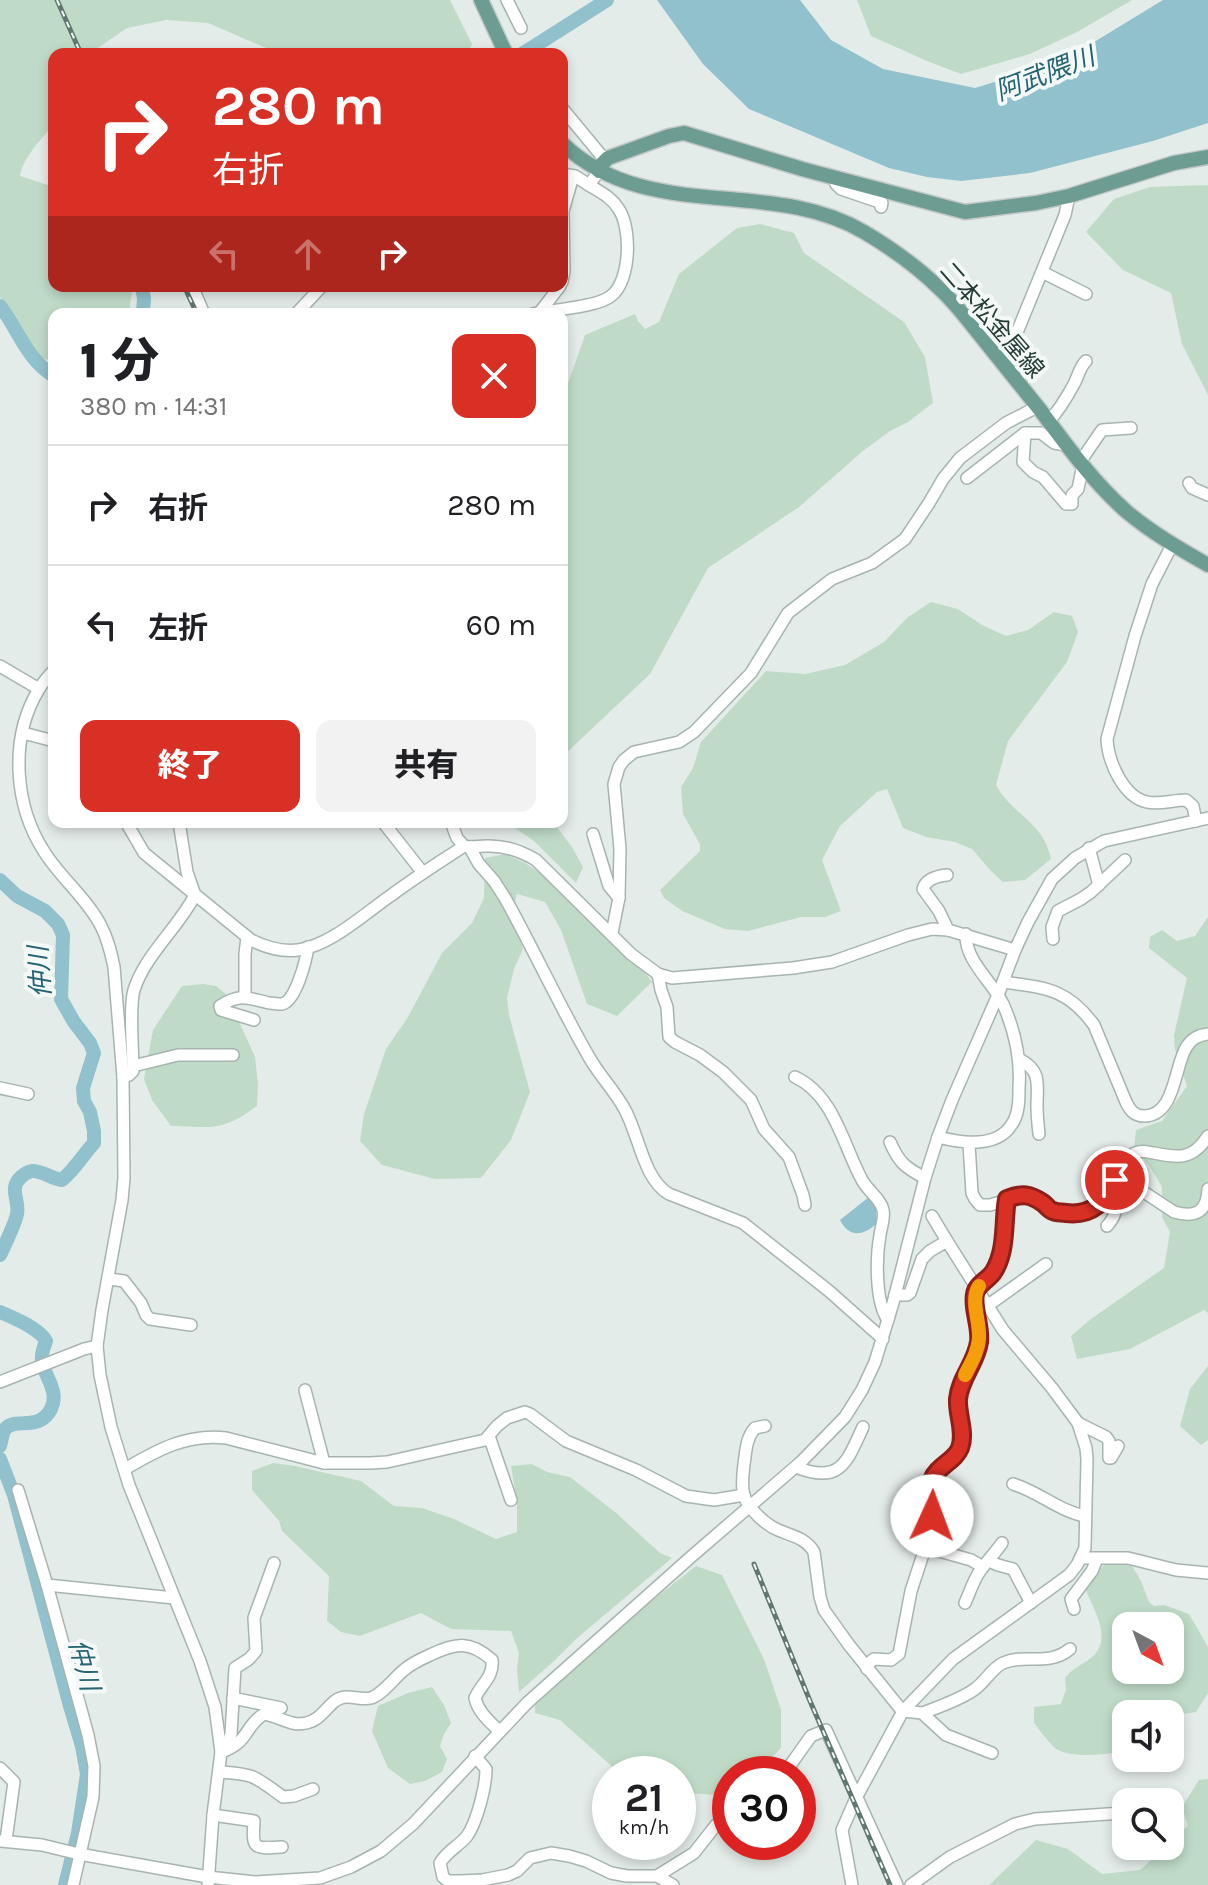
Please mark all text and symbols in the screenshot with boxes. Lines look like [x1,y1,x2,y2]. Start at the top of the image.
water label: 阿武隈川 [991,40,1102,107]
text: 280 m [212,73,385,138]
icon: right [80,80,184,184]
text: 右折 [212,149,284,191]
icon: left [202,232,246,276]
icon: ahead [286,232,330,276]
icon: right [370,232,414,276]
street label: 二本松金屋線 [934,256,1050,384]
text: 1 分 [80,333,159,389]
button: close [452,334,536,418]
text: 380 m · 14:31 [80,391,227,422]
icon: right [80,483,124,527]
text: 280 m [447,487,536,523]
text: 右折 [148,490,208,526]
icon: left [80,603,124,647]
text: 60 m [466,607,536,643]
text: 左折 [148,610,208,646]
button: 終了 [80,720,300,812]
button: 共有 [316,720,536,812]
water label: 仲川 [23,942,57,999]
pin [1081,1146,1149,1214]
icon: arrive [1093,1158,1137,1202]
position arrow [890,1474,974,1558]
north arrow [1112,1612,1184,1684]
map controls [1112,1612,1184,1860]
water label: 仲川 [62,1636,106,1697]
button: sound [1112,1700,1184,1772]
speed limit sign: 30 [712,1756,816,1860]
text: 21 [625,1774,663,1821]
button: search [1112,1788,1184,1860]
text: km/h [619,1816,669,1839]

